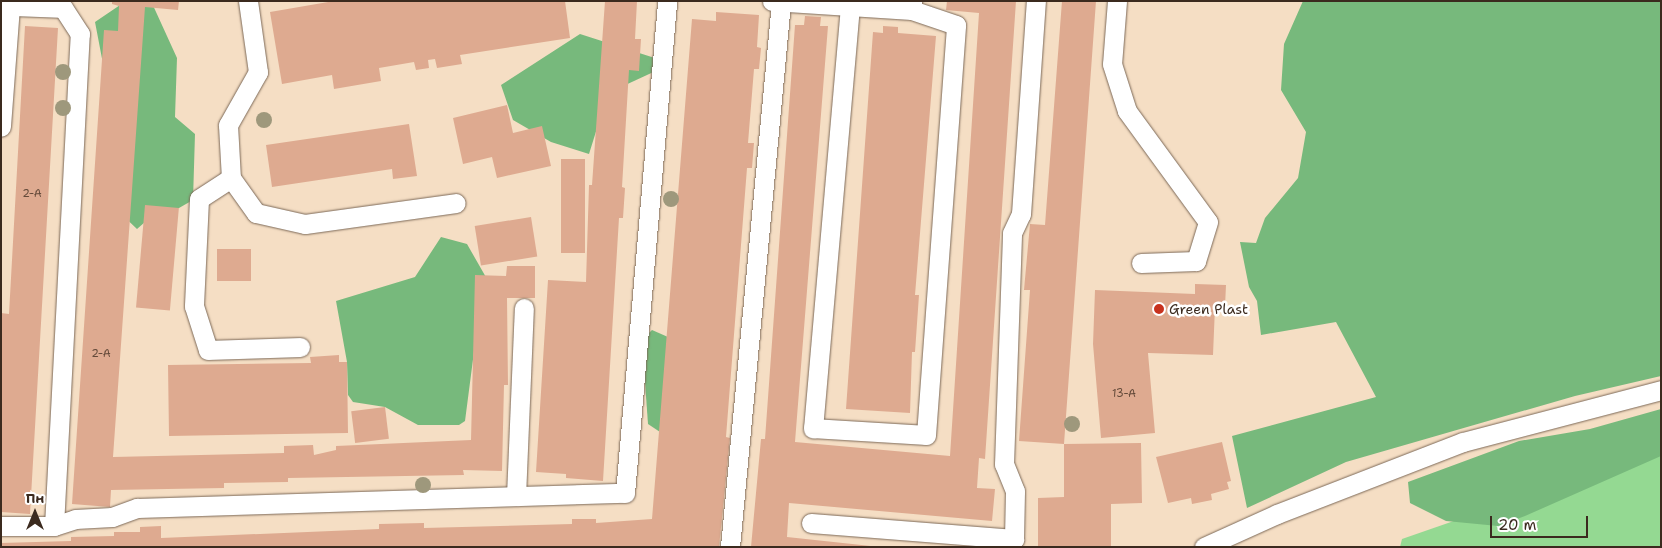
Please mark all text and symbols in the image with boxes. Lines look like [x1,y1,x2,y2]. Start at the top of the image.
house number: 2-А [22,187,42,201]
place label: Green Plast [1169,301,1248,317]
marker: Green Plast [1153,303,1165,315]
house number: 2-А [91,347,111,361]
house number: 13-А [1112,387,1136,401]
north arrow [10,488,60,538]
text: Пн [26,489,44,507]
scale bar [1492,506,1590,538]
text: 20 m [1498,515,1537,535]

